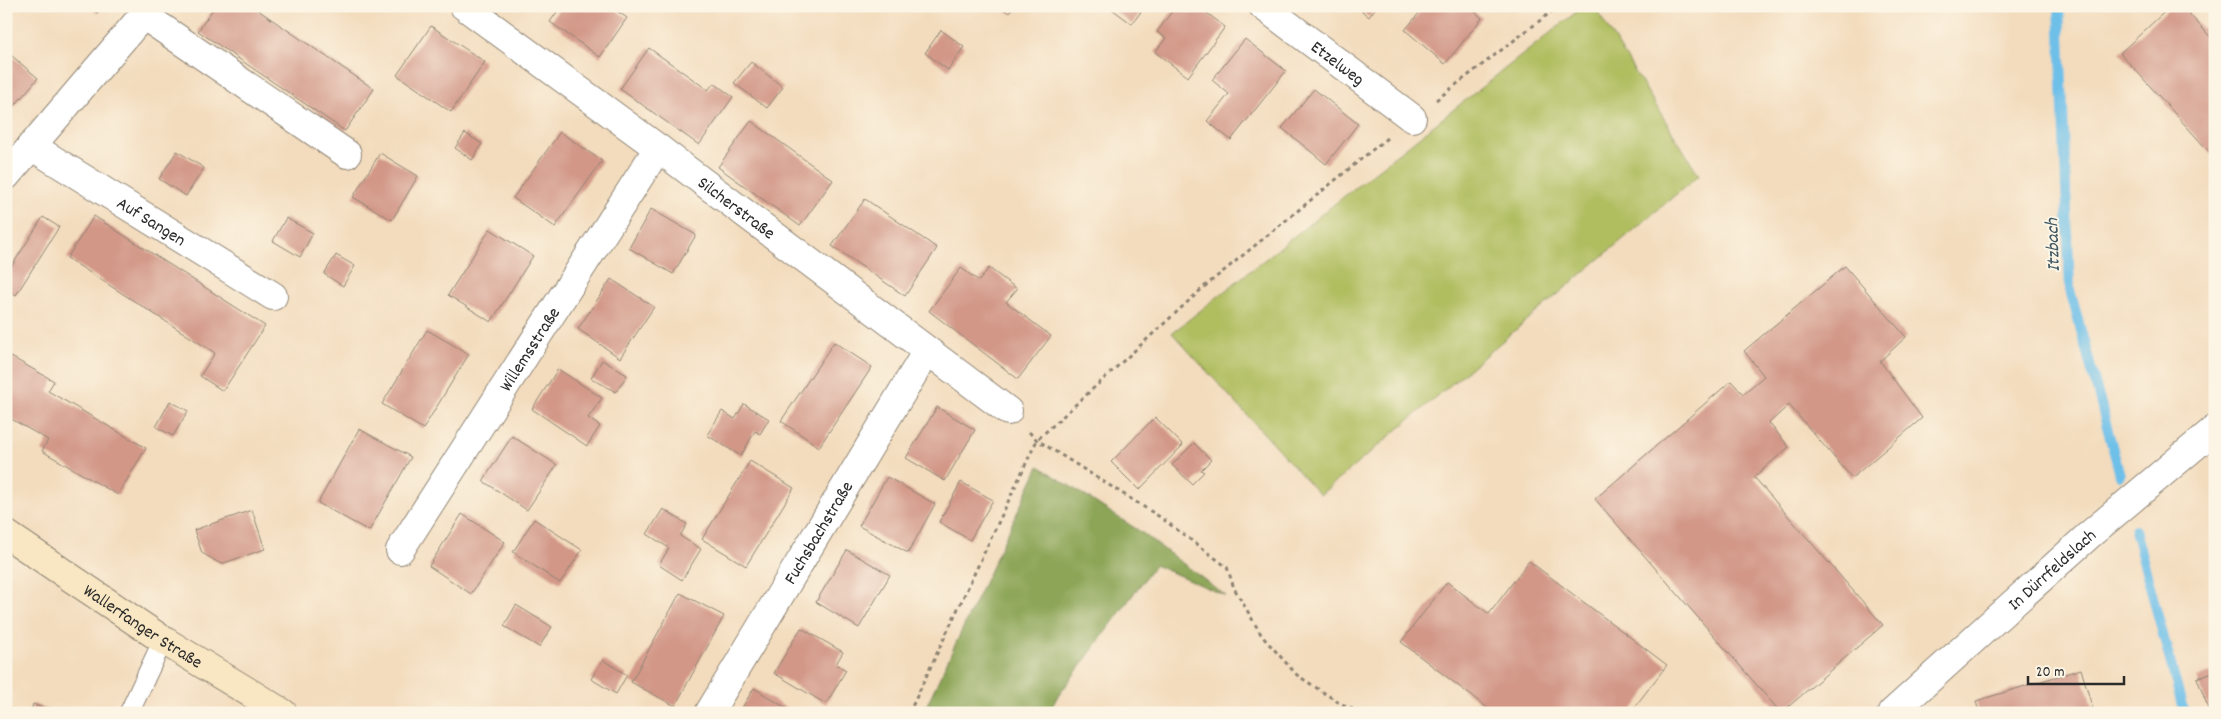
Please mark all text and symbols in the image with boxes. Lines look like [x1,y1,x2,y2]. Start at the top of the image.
street label: Etzelweg [1305,36,1369,93]
street label: Silcherstraße [691,172,779,247]
street label: Auf Sangen [111,192,190,254]
water label: Itzbach [2040,216,2069,272]
street label: Willemsstraße [495,303,568,397]
street label: Fuchsbachstraße [779,477,861,590]
street label: In Dürrfeldslach [2004,524,2103,617]
street label: Wallerfanger Straße [77,579,206,676]
scale bar [2028,654,2125,686]
text: 20 m [2036,662,2064,684]

